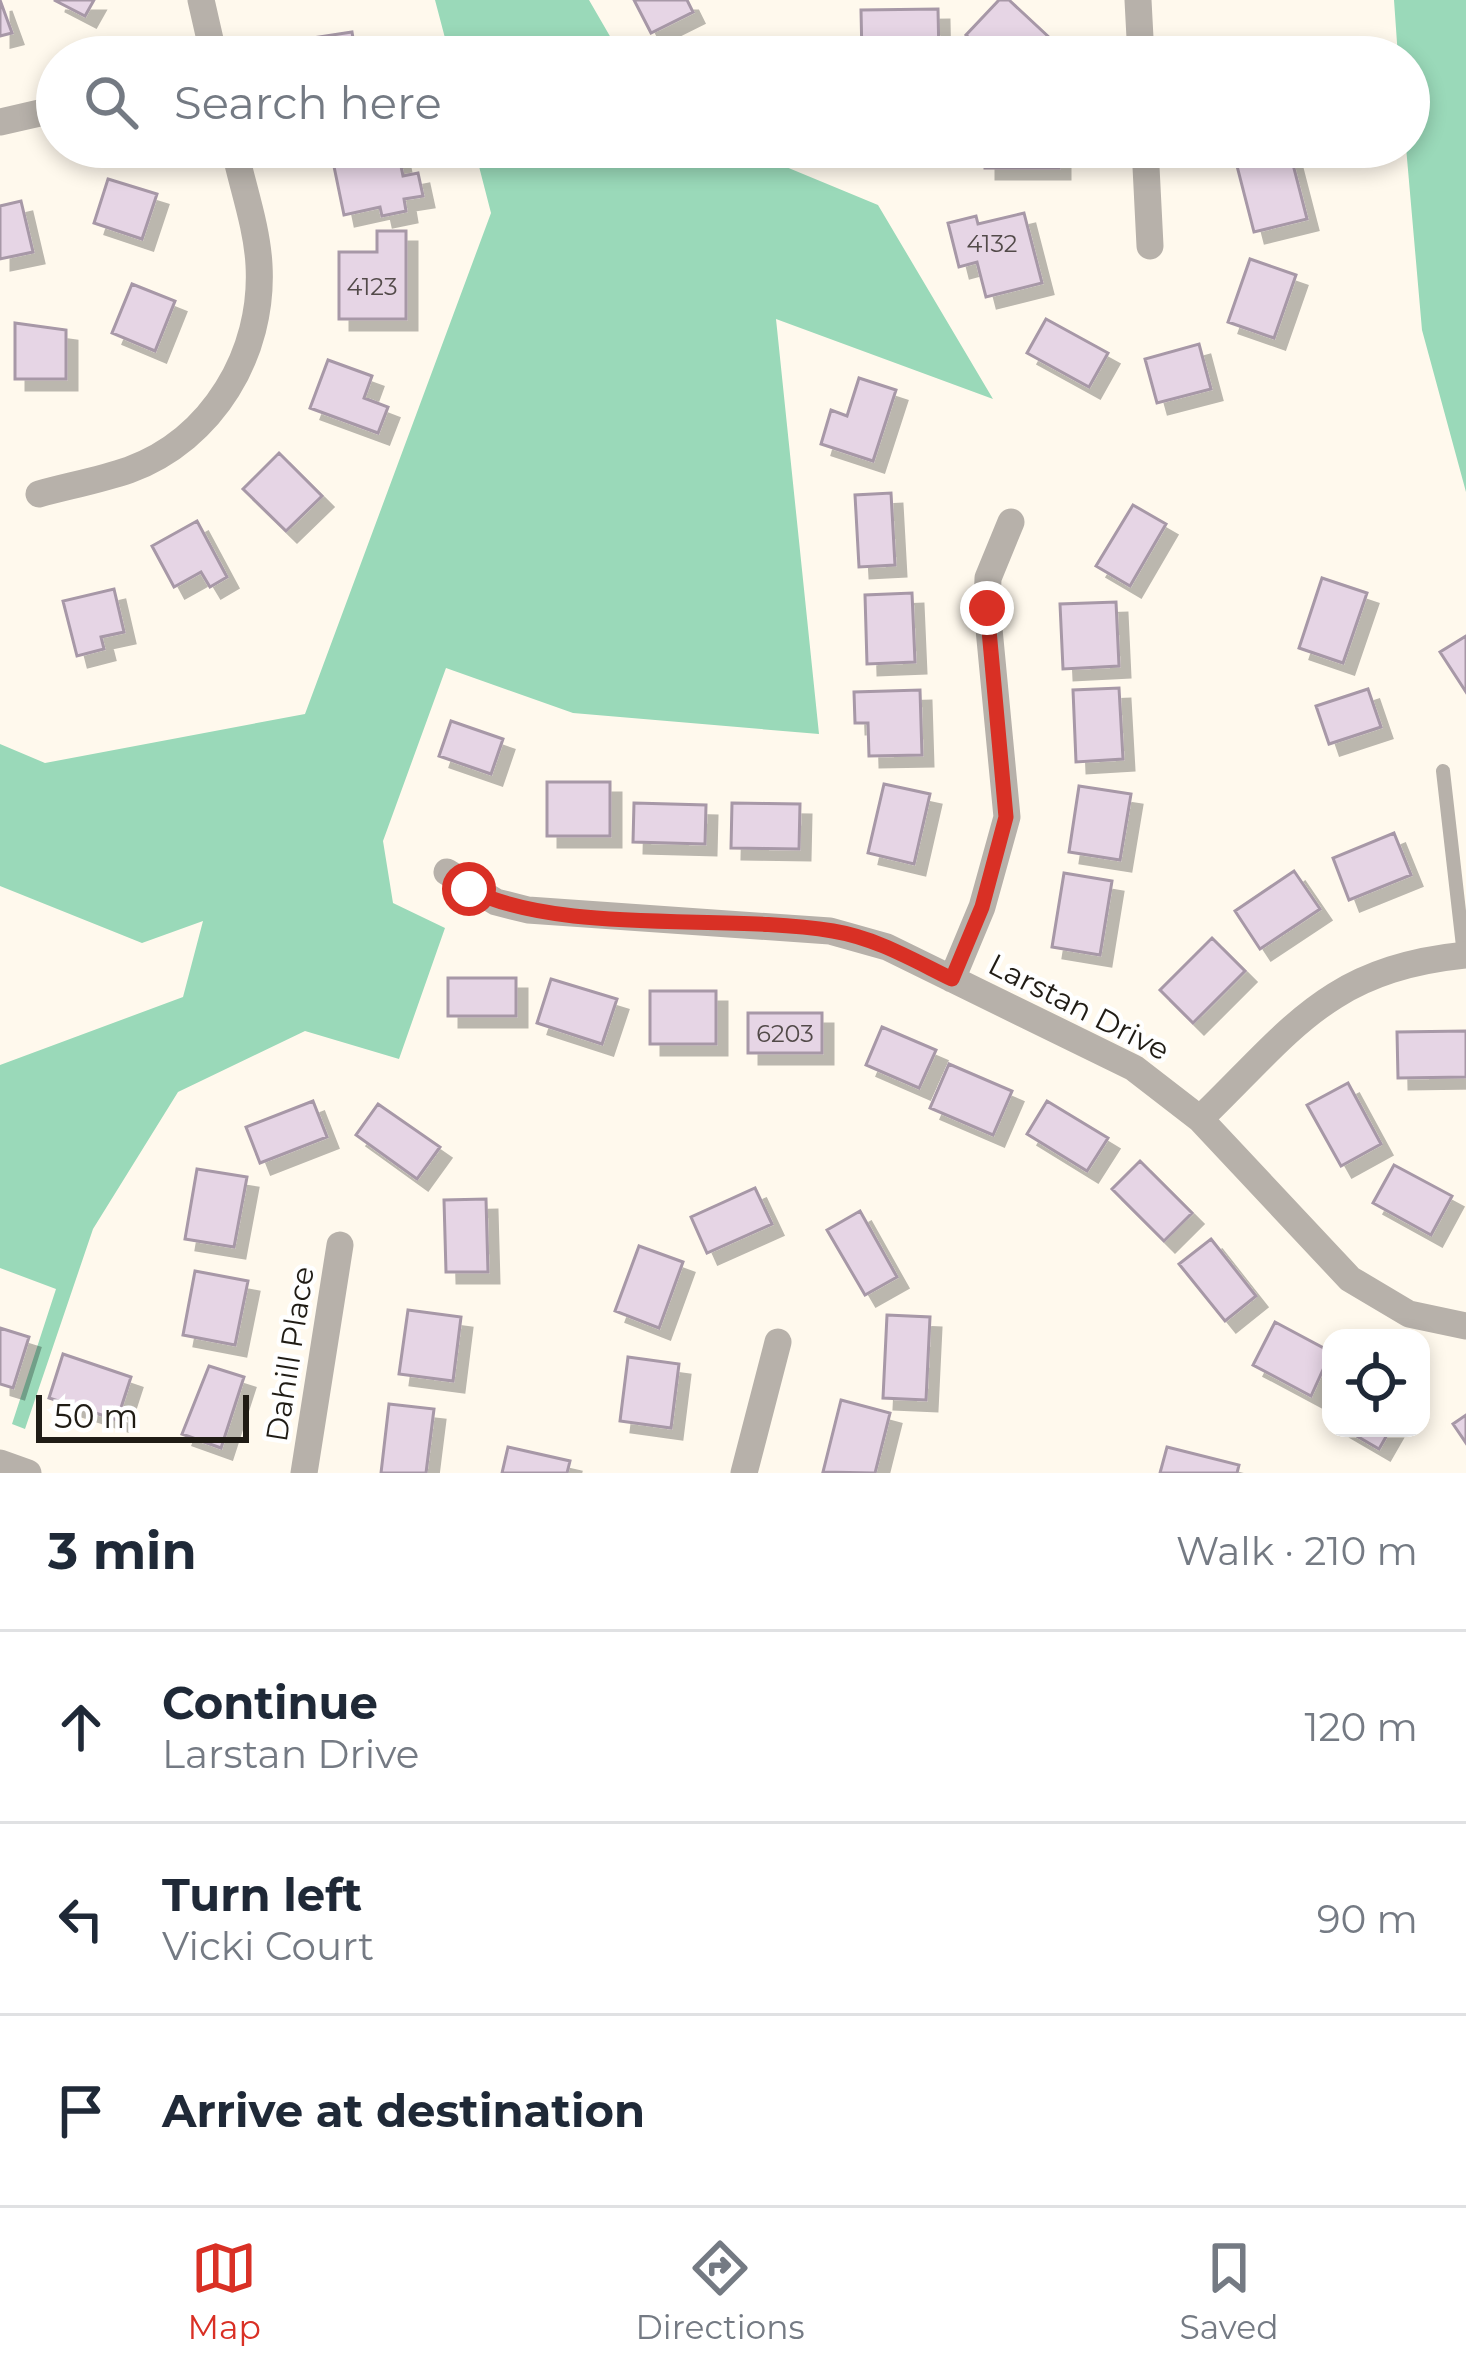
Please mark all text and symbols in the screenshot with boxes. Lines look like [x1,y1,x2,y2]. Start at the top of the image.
search box [36,36,1430,168]
icon: search [78,69,144,135]
text: Search here [174,75,442,130]
house number: 4132 [967,229,1017,258]
house number: 4123 [346,272,398,301]
route end [960,581,1014,635]
route start [442,862,496,916]
street label: Larstan Drive [982,946,1176,1068]
house number: 6203 [756,1019,814,1048]
street label: Dahill Place [258,1264,322,1444]
map controls [1322,1329,1430,1437]
button: locate [1322,1329,1430,1437]
scale bar [36,1389,249,1442]
text: 50 m [54,1396,138,1436]
text: 3 min [48,1520,197,1582]
text: Walk · 210 m [1176,1527,1418,1575]
text: Continue [162,1675,378,1730]
icon: ahead [48,1694,114,1760]
text: 120 m [1304,1703,1418,1751]
text: Larstan Drive [162,1730,419,1778]
text: Turn left [162,1867,362,1922]
icon: left [48,1886,114,1952]
text: 90 m [1317,1895,1418,1943]
text: Vicki Court [162,1922,374,1970]
icon: arrive [48,2078,114,2144]
text: Arrive at destination [162,2083,645,2138]
tab: Map [187,2235,261,2347]
tab: Directions [636,2235,805,2347]
tab: Saved [1179,2235,1279,2347]

